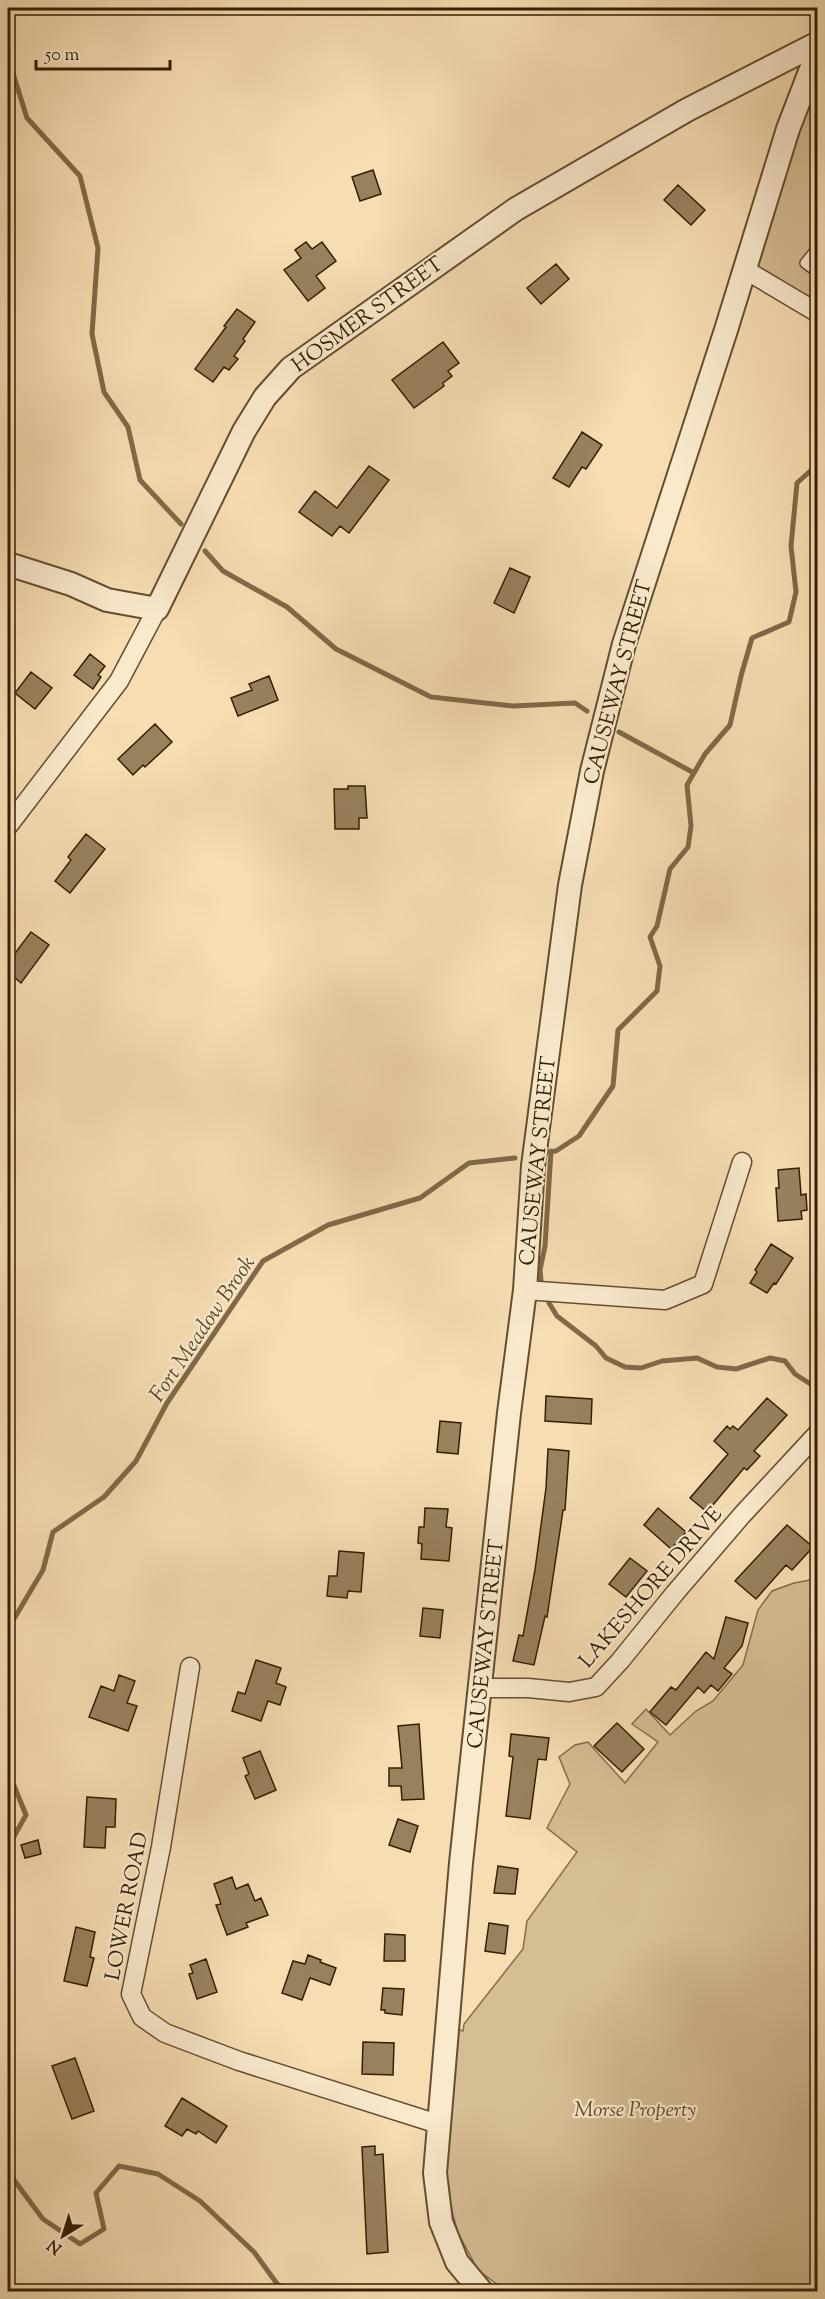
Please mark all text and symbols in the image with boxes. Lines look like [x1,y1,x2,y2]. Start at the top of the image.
scale bar [36,33,170,71]
text: 50 m [44,43,80,69]
street label: HOSMER STREET [286,250,450,381]
street label: CAUSEWAY STREET [577,577,661,788]
street label: CAUSEWAY STREET [513,1055,565,1267]
water label: Fort Meadow Brook [143,1250,264,1409]
street label: LAKESHORE DRIVE [573,1501,730,1676]
street label: CAUSEWAY STREET [461,1538,513,1750]
street label: LOWER ROAD [99,1830,157,1983]
park label: Morse Property [574,2096,696,2126]
north arrow [33,2206,93,2266]
text: N [43,2233,67,2259]

